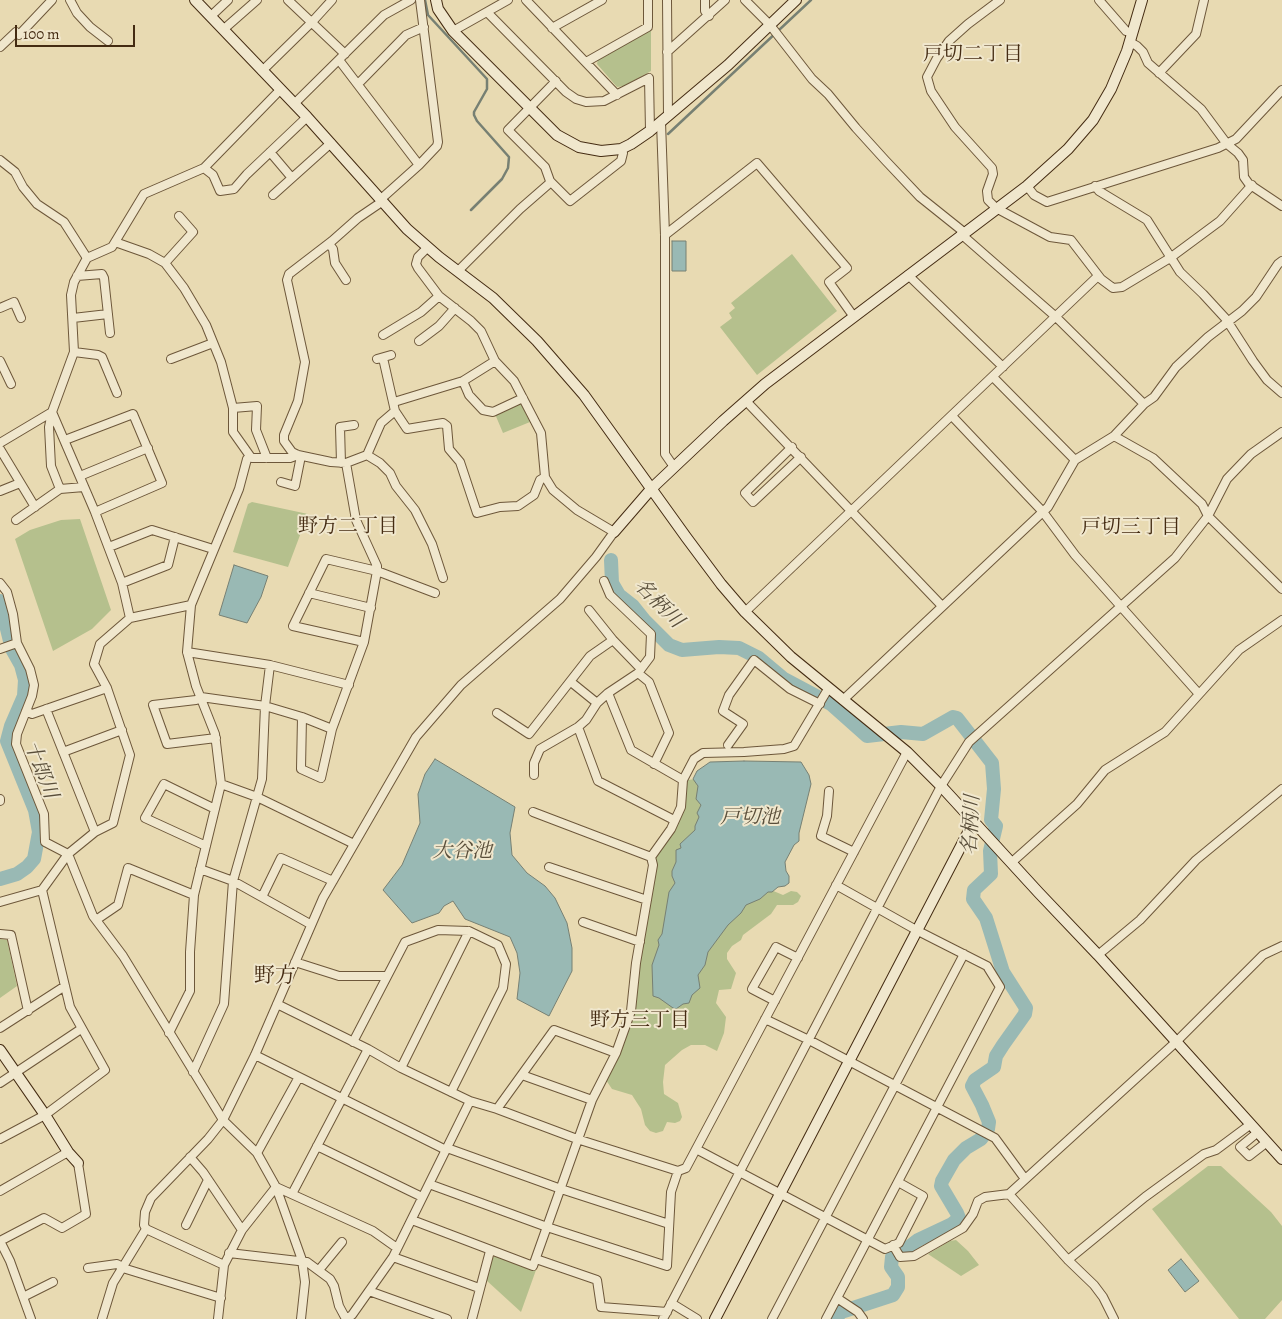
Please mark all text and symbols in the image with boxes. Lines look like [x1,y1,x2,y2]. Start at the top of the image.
scale bar [18,15,138,47]
text: 100 m [23,24,60,44]
district label: 戸切二丁目 [923,43,1023,67]
district label: 野方二丁目 [298,515,398,539]
district label: 戸切三丁目 [1081,516,1181,540]
water label: 名柄川 [628,574,688,634]
water label: 十郎川 [18,738,62,802]
water label: 名柄川 [958,794,986,856]
water label: 戸切池 [720,806,780,830]
water label: 大谷池 [432,840,492,864]
district label: 野方 [254,964,296,990]
district label: 野方三丁目 [590,1009,690,1033]

